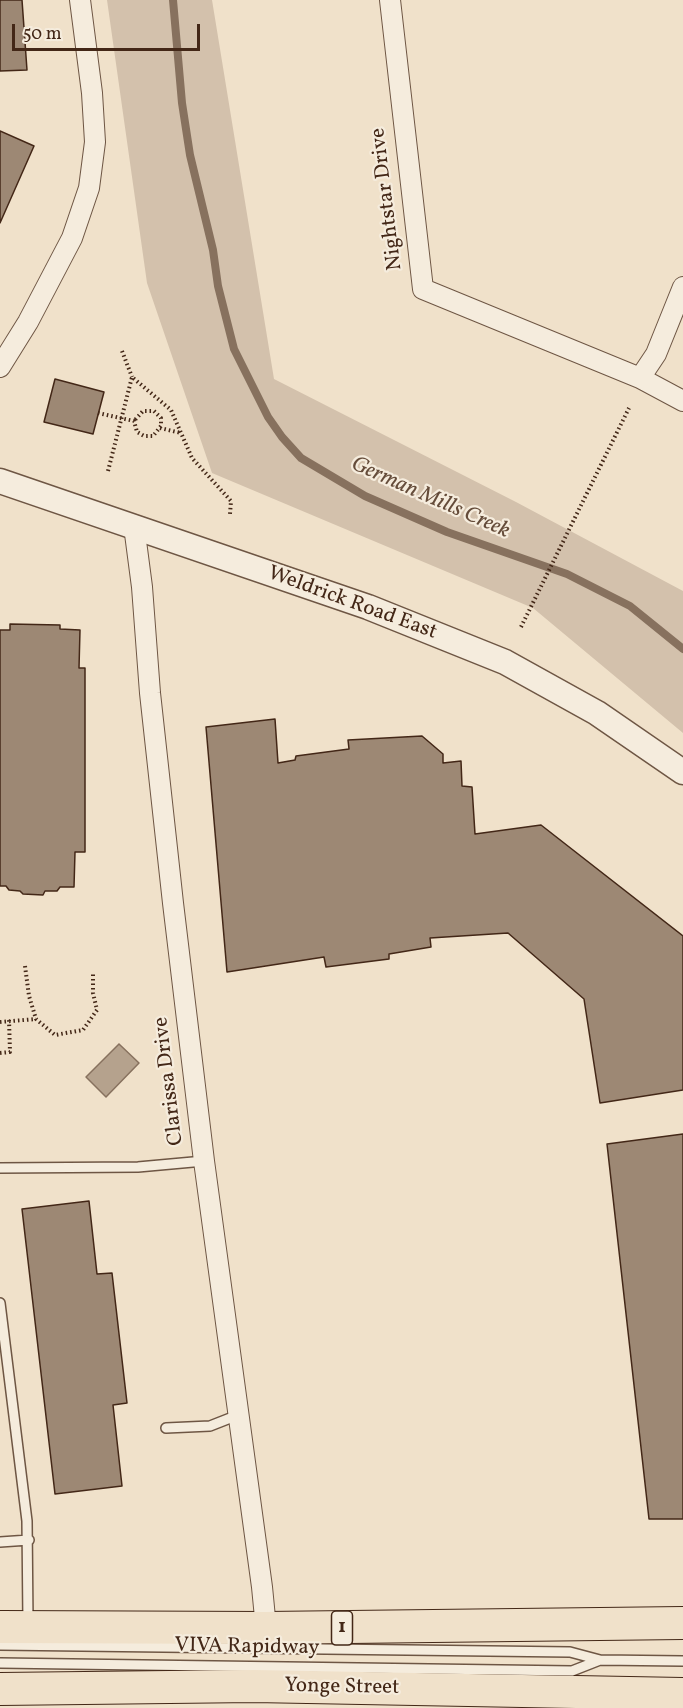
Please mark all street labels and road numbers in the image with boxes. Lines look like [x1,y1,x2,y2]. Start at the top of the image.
street label: Nightstar Drive [367,126,409,272]
street label: Weldrick Road East [264,562,440,646]
street label: Clarissa Drive [150,1015,190,1147]
road number: 1 [332,1611,352,1645]
street label: VIVA Rapidway [174,1634,320,1662]
street label: Yonge Street [284,1674,400,1702]

